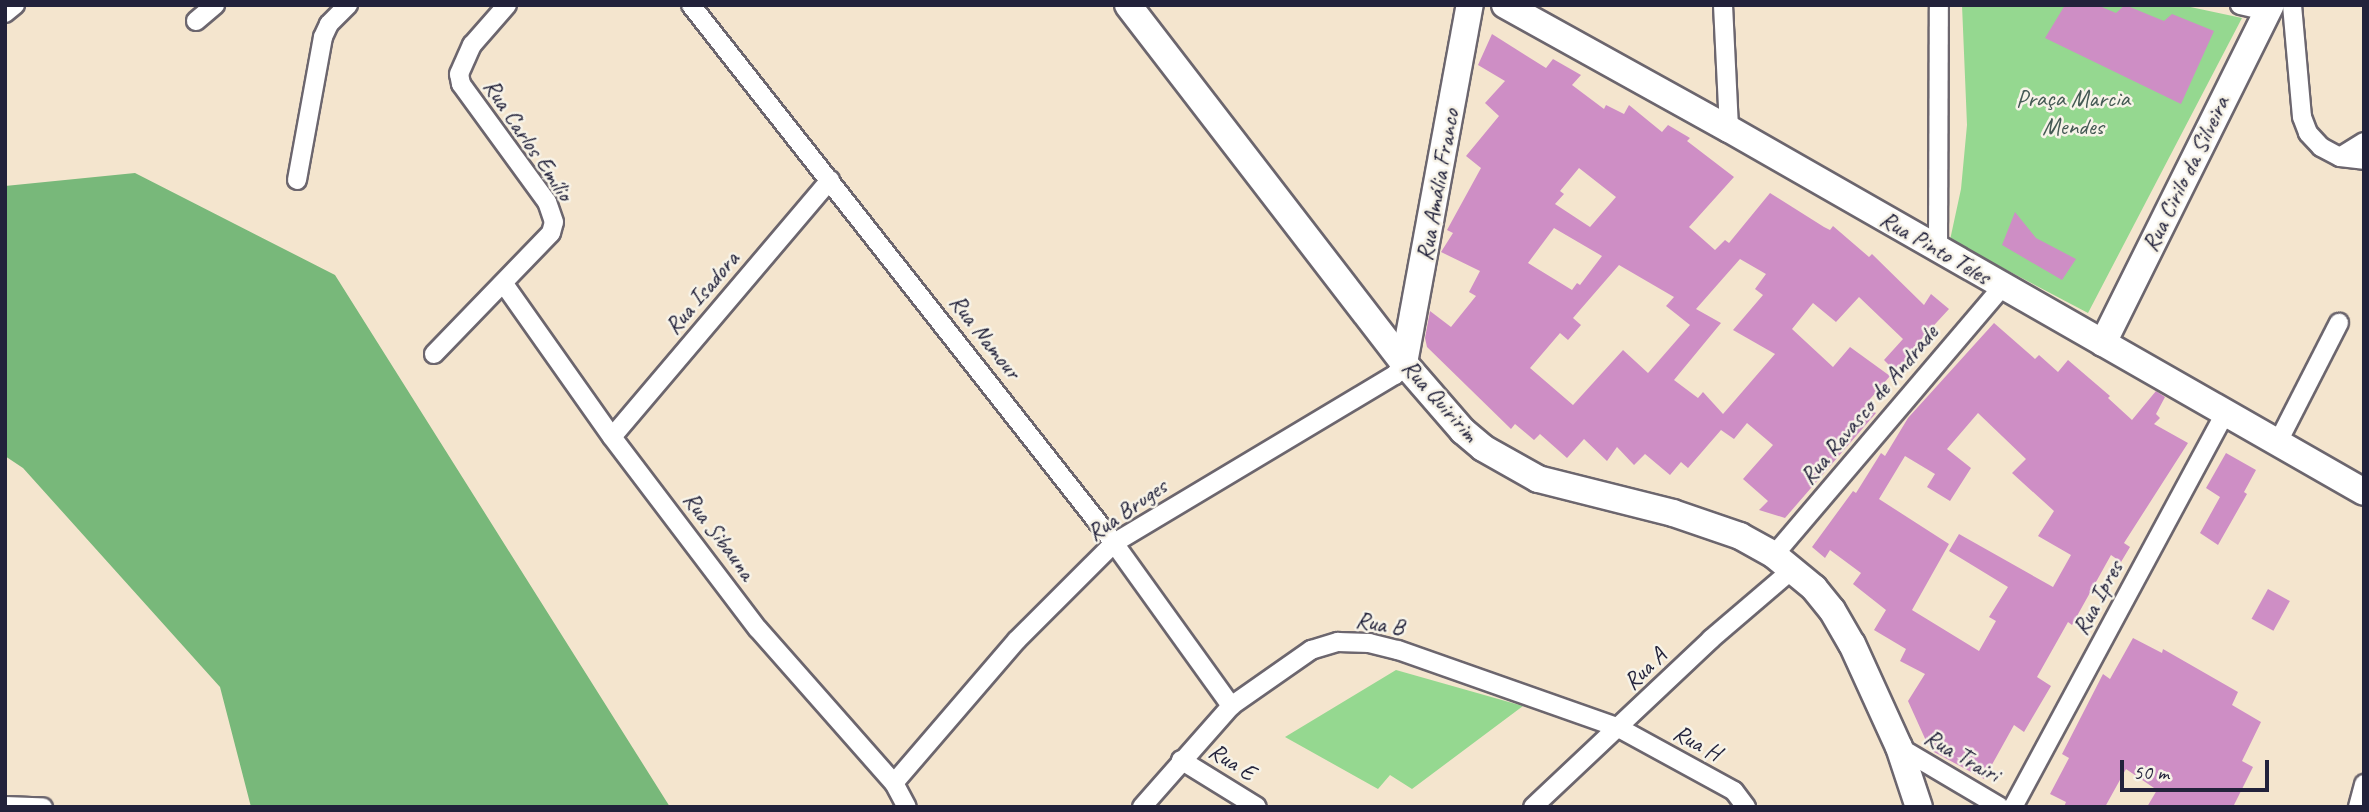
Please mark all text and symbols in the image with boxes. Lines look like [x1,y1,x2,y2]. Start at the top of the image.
street label: Rua Carlos Emílio [477,73,579,207]
park label: Praça Marcia Mendes [2016,85,2130,141]
street label: Rua Cirilo da Silveira [2136,91,2236,257]
street label: Rua Amália Franco [1410,107,1466,263]
street label: Rua Pinto Teles [1875,205,1995,291]
street label: Rua Isadora [659,245,745,341]
street label: Rua Namour [943,288,1027,386]
street label: Rua Ravasco de Andrade [1794,319,1944,491]
street label: Rua Quiririm [1395,354,1485,448]
street label: Rua Bruges [1081,472,1173,548]
street label: Rua Sibauna [676,486,762,586]
street label: Rua Ipres [2067,556,2129,640]
street label: Rua B [1353,606,1407,642]
street label: Rua A [1618,642,1672,696]
street label: Rua H [1668,718,1726,768]
street label: Rua Trairi [1919,723,2005,789]
street label: Rua E [1204,737,1260,787]
scale bar [2124,746,2273,790]
text: 50 m [2133,759,2169,785]

